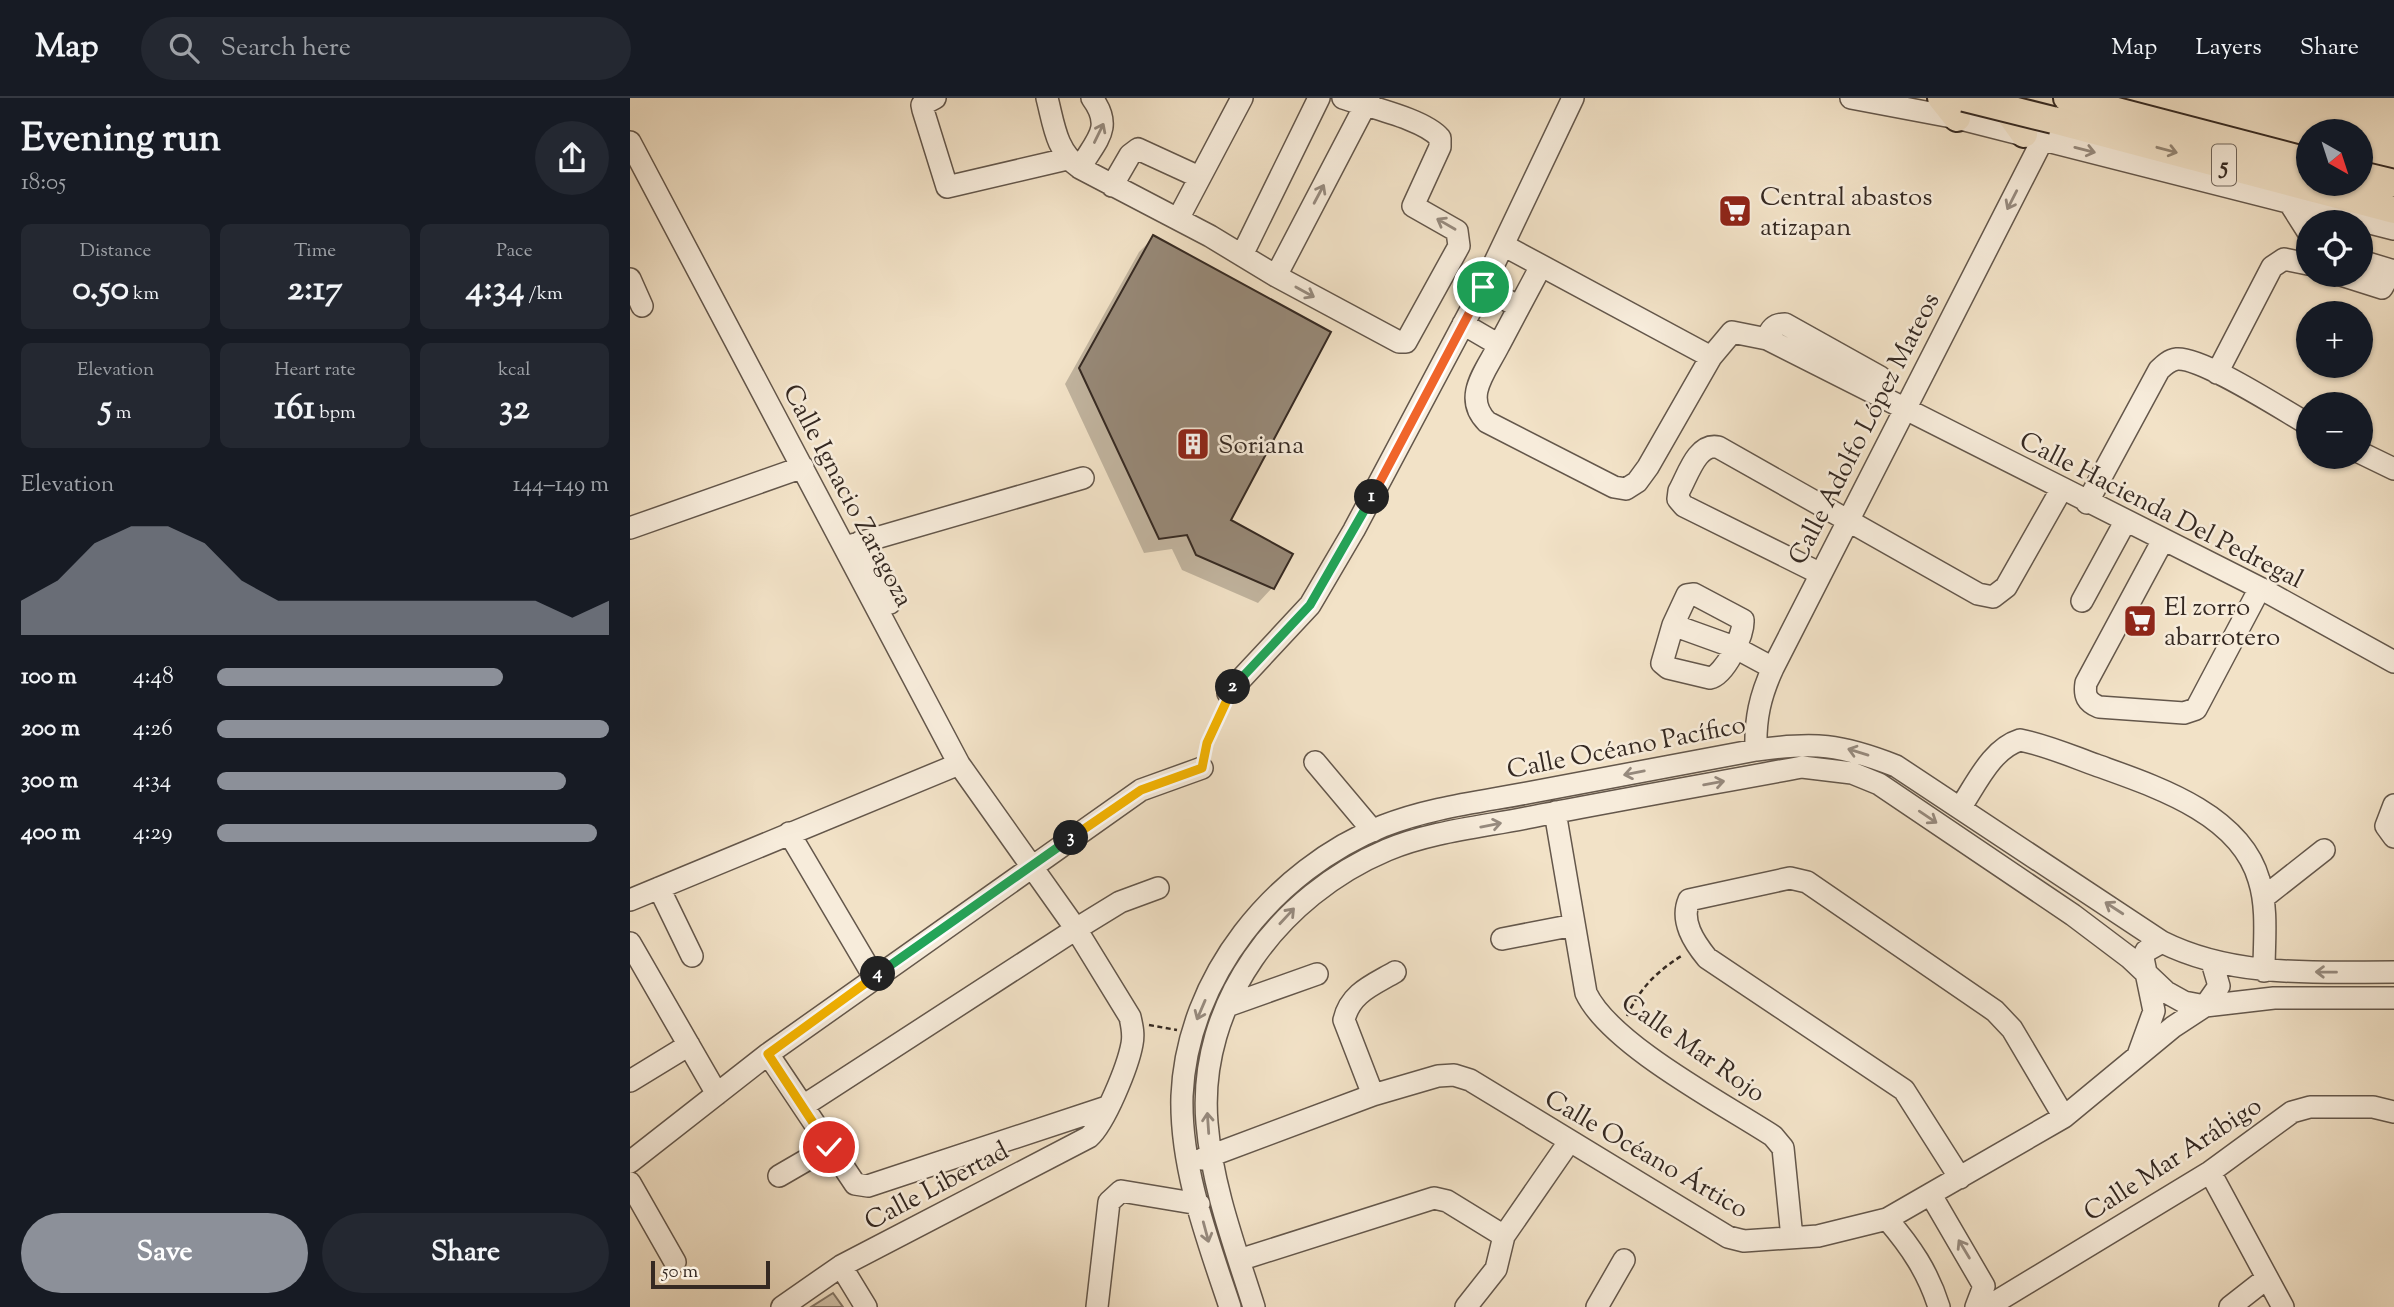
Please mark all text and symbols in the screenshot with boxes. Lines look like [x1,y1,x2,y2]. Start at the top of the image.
search box [141,17,631,80]
text: Map [35,24,99,72]
icon: search [165,29,203,67]
text: Search here [221,30,351,67]
text: Map [2111,31,2157,65]
text: Layers [2195,31,2262,65]
text: Share [2300,31,2359,65]
text: Evening run [21,114,221,168]
north arrow [2296,119,2373,196]
map controls [2296,119,2373,469]
button: share [535,121,609,195]
one-way arrow [1093,123,1107,144]
one-way arrow [2073,144,2096,157]
one-way arrow [2155,144,2178,157]
road number: 5 [2212,144,2236,186]
text: 18:05 [21,167,66,200]
place label: Central abastos atizapan [1760,180,1932,247]
one-way arrow [1312,184,1326,205]
one-way arrow [2004,189,2018,209]
supermarket icon: Central abastos atizapan [1716,192,1754,230]
button: locate [2296,210,2373,287]
one-way arrow [1436,217,1456,231]
text: Distance [80,238,151,265]
text: Time [294,238,336,265]
text: Pace [496,238,533,265]
pin [1453,257,1513,317]
text: 0.50 [72,265,129,316]
text: 2:17 [288,265,342,316]
text: 4:34 [466,265,524,316]
icon: arrive [1464,268,1502,306]
text: km [129,281,159,308]
text: /km [524,281,563,308]
one-way arrow [1294,286,1315,299]
street label: Calle Adolfo López Mateos [1780,287,1950,572]
button: + [2296,301,2373,378]
text: Elevation [77,357,154,384]
text: Heart rate [274,357,356,384]
text: kcal [498,357,531,384]
street label: Calle Ignacio Zaragoza [772,378,921,614]
text: 5 [100,384,112,435]
text: 161 [274,384,315,435]
text: 32 [499,384,530,435]
button: − [2296,392,2373,469]
text: m [112,400,132,427]
text: bpm [315,400,356,427]
street label: Calle Hacienda Del Pedregal [2012,423,2309,599]
building icon: Soriana [1174,425,1212,463]
place label: Soriana [1218,428,1304,465]
text: Elevation [21,469,114,502]
text: 144–149 m [513,469,609,502]
pin: 1 [1354,480,1390,514]
text: 1 [1368,483,1375,510]
place label: El zorro abarrotero [2164,590,2280,657]
supermarket icon: El zorro abarrotero [2121,602,2159,640]
text: 100 m [21,661,77,694]
text: 4:48 [133,661,174,694]
pin: 2 [1216,670,1250,704]
text: 2 [1228,673,1237,700]
street label: Calle Océano Pacífico [1504,707,1749,790]
text: 200 m [21,713,80,746]
text: 4:26 [133,713,173,746]
one-way arrow [1847,744,1869,757]
text: 300 m [21,765,78,798]
text: 4:34 [133,765,171,798]
one-way arrow [1623,767,1646,780]
one-way arrow [1702,776,1725,789]
one-way arrow [1918,810,1937,824]
text: 400 m [21,817,81,850]
text: 4:29 [133,817,173,850]
one-way arrow [1479,817,1501,831]
pin: 3 [1054,820,1088,856]
text: 3 [1067,824,1074,851]
one-way arrow [2105,900,2124,915]
one-way arrow [1279,907,1295,925]
pin: 4 [860,956,896,992]
text: 4 [873,960,882,987]
one-way arrow [2315,965,2338,979]
street label: Calle Mar Rojo [1613,986,1772,1113]
one-way arrow [1194,999,1207,1020]
street label: Calle Océano Ártico [1537,1082,1755,1229]
street label: Calle Mar Arábigo [2077,1089,2270,1232]
one-way arrow [1201,1112,1214,1134]
pin [799,1117,859,1177]
icon: check [810,1128,848,1166]
street label: Calle Libertad [858,1134,1016,1241]
button: Save [21,1213,308,1293]
button: Share [322,1213,609,1293]
one-way arrow [1201,1221,1214,1243]
one-way arrow [1957,1240,1971,1260]
scale bar [651,1258,770,1290]
text: 50 m [662,1259,698,1286]

